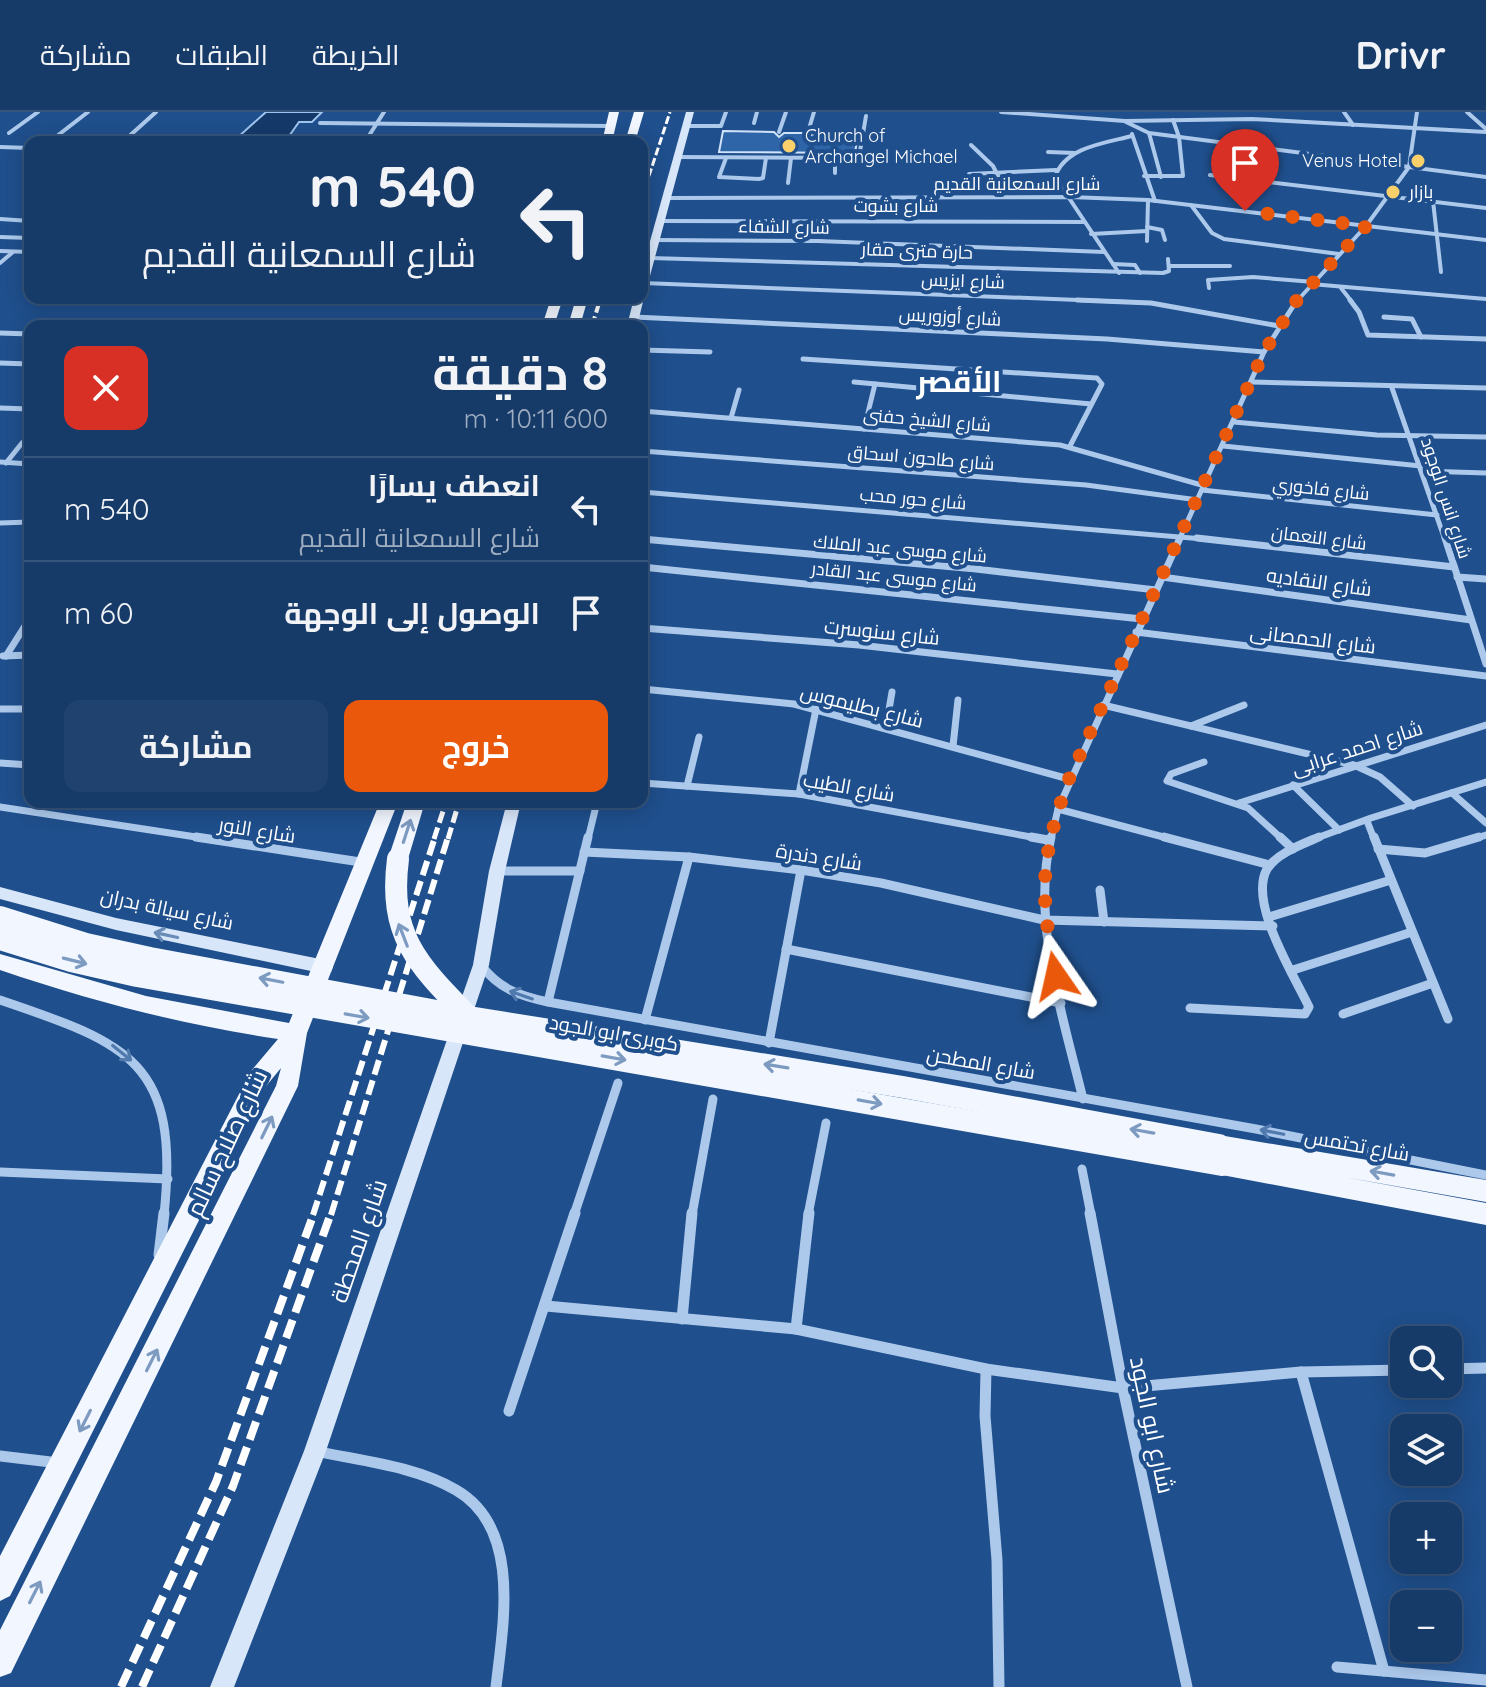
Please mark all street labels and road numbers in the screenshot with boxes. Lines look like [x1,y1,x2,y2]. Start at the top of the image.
street label: شارع السمعانية القديم [934,172,1100,196]
street label: شارع بشوت [854,194,938,218]
street label: شارع الشفاء [738,214,830,240]
street label: حارة مترى مقار [860,237,973,264]
street label: شارع ايزيس [921,268,1005,294]
street label: شارع أوزوريس [898,302,1002,332]
street label: شارع الشيخ حفنى [862,402,992,438]
street label: شارع انس الوجود [1415,434,1477,562]
street label: شارع طاحون اسحاق [847,440,995,476]
street label: شارع فاخوري [1271,472,1371,508]
street label: شارع حور محب [859,482,967,516]
street label: شارع النعمان [1270,520,1368,556]
street label: شارع موسى عبد الملاك [812,529,988,569]
street label: شارع موسى عبد القادر [809,556,978,598]
street label: شارع النقاديه [1264,562,1373,603]
street label: شارع سنوسرت [823,613,941,652]
street label: شارع الحمصانى [1248,618,1377,661]
street label: شارع بطليموس [798,678,926,735]
street label: شارع احمد عرابى [1288,715,1426,782]
street label: شارع الطيب [801,766,897,809]
street label: شارع النور [215,811,297,850]
street label: شارع دندرة [774,837,864,878]
street label: شارع سيالة بدران [98,882,236,937]
street label: كوبرى ابو الجود [547,1009,681,1057]
street label: شارع المطحن [925,1041,1037,1086]
street label: شارع صلاح سالم [179,1064,275,1222]
street label: شارع تحتمس [1302,1123,1411,1168]
street label: شارع المحطة [323,1175,395,1307]
street label: شارع ابو الجود [1122,1354,1182,1496]

